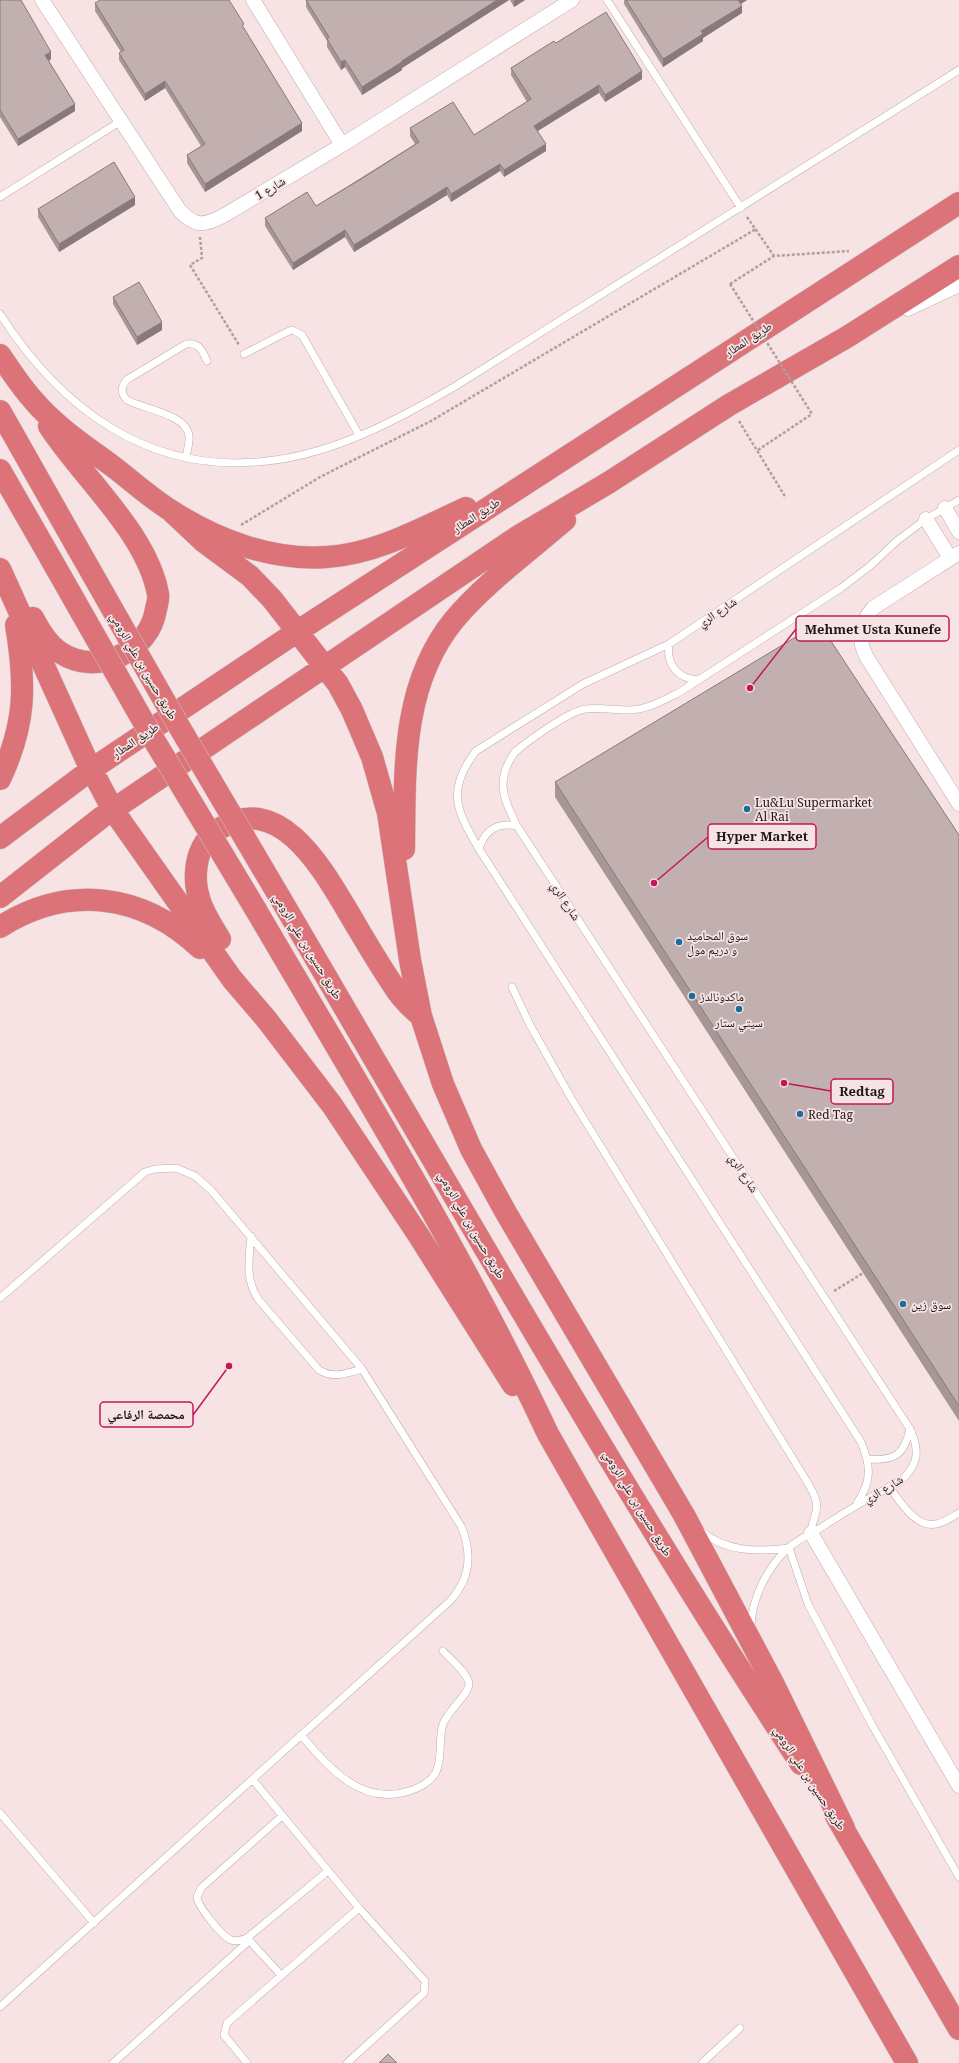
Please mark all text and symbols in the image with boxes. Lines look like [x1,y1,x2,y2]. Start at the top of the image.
street label: شارع 1 [252,172,288,204]
street label: طريق المطار [720,317,775,361]
street label: طريق المطار [448,493,503,537]
street label: شارع الري [694,593,741,633]
street label: طريق حسين بن علي الرومي [105,609,182,724]
callout: Mehmet Usta Kunefe [796,616,949,641]
text: Mehmet Usta Kunefe [805,620,941,638]
street label: طريق المطار [107,718,162,763]
place label: Lu&Lu Supermarket Al Rai [755,794,872,825]
marker: Lu&Lu Supermarket Al Rai [742,804,752,814]
callout: Hyper Market [708,824,816,849]
text: Hyper Market [716,827,808,845]
street label: شارع الري [545,878,585,925]
street label: طريق حسين بن علي الرومي [268,890,347,1003]
place label: سوق المحاميد و دريم مول [687,927,748,958]
marker: سوق المحاميد و دريم مول [674,937,684,947]
place label: ماكدونالدز [699,988,744,1005]
marker: ماكدونالدز [687,991,697,1001]
marker: سيتي ستار [734,1004,744,1014]
place label: سيتي ستار [714,1014,763,1033]
callout: Redtag [831,1079,893,1104]
text: Redtag [839,1082,885,1100]
place label: Red Tag [808,1106,854,1123]
marker: Red Tag [795,1109,805,1119]
street label: شارع الري [723,1150,763,1197]
street label: طريق حسين بن علي الرومي [433,1168,510,1283]
place label: سوق زين [911,1296,951,1313]
marker: سوق زين [898,1299,908,1309]
callout: محمصة الرفاعي [100,1402,193,1427]
text: محمصة الرفاعي [107,1405,185,1425]
street label: طريق حسين بن علي الرومي [598,1447,677,1560]
street label: شارع الري [860,1470,907,1509]
street label: طريق حسين بن علي الرومي [768,1723,850,1835]

